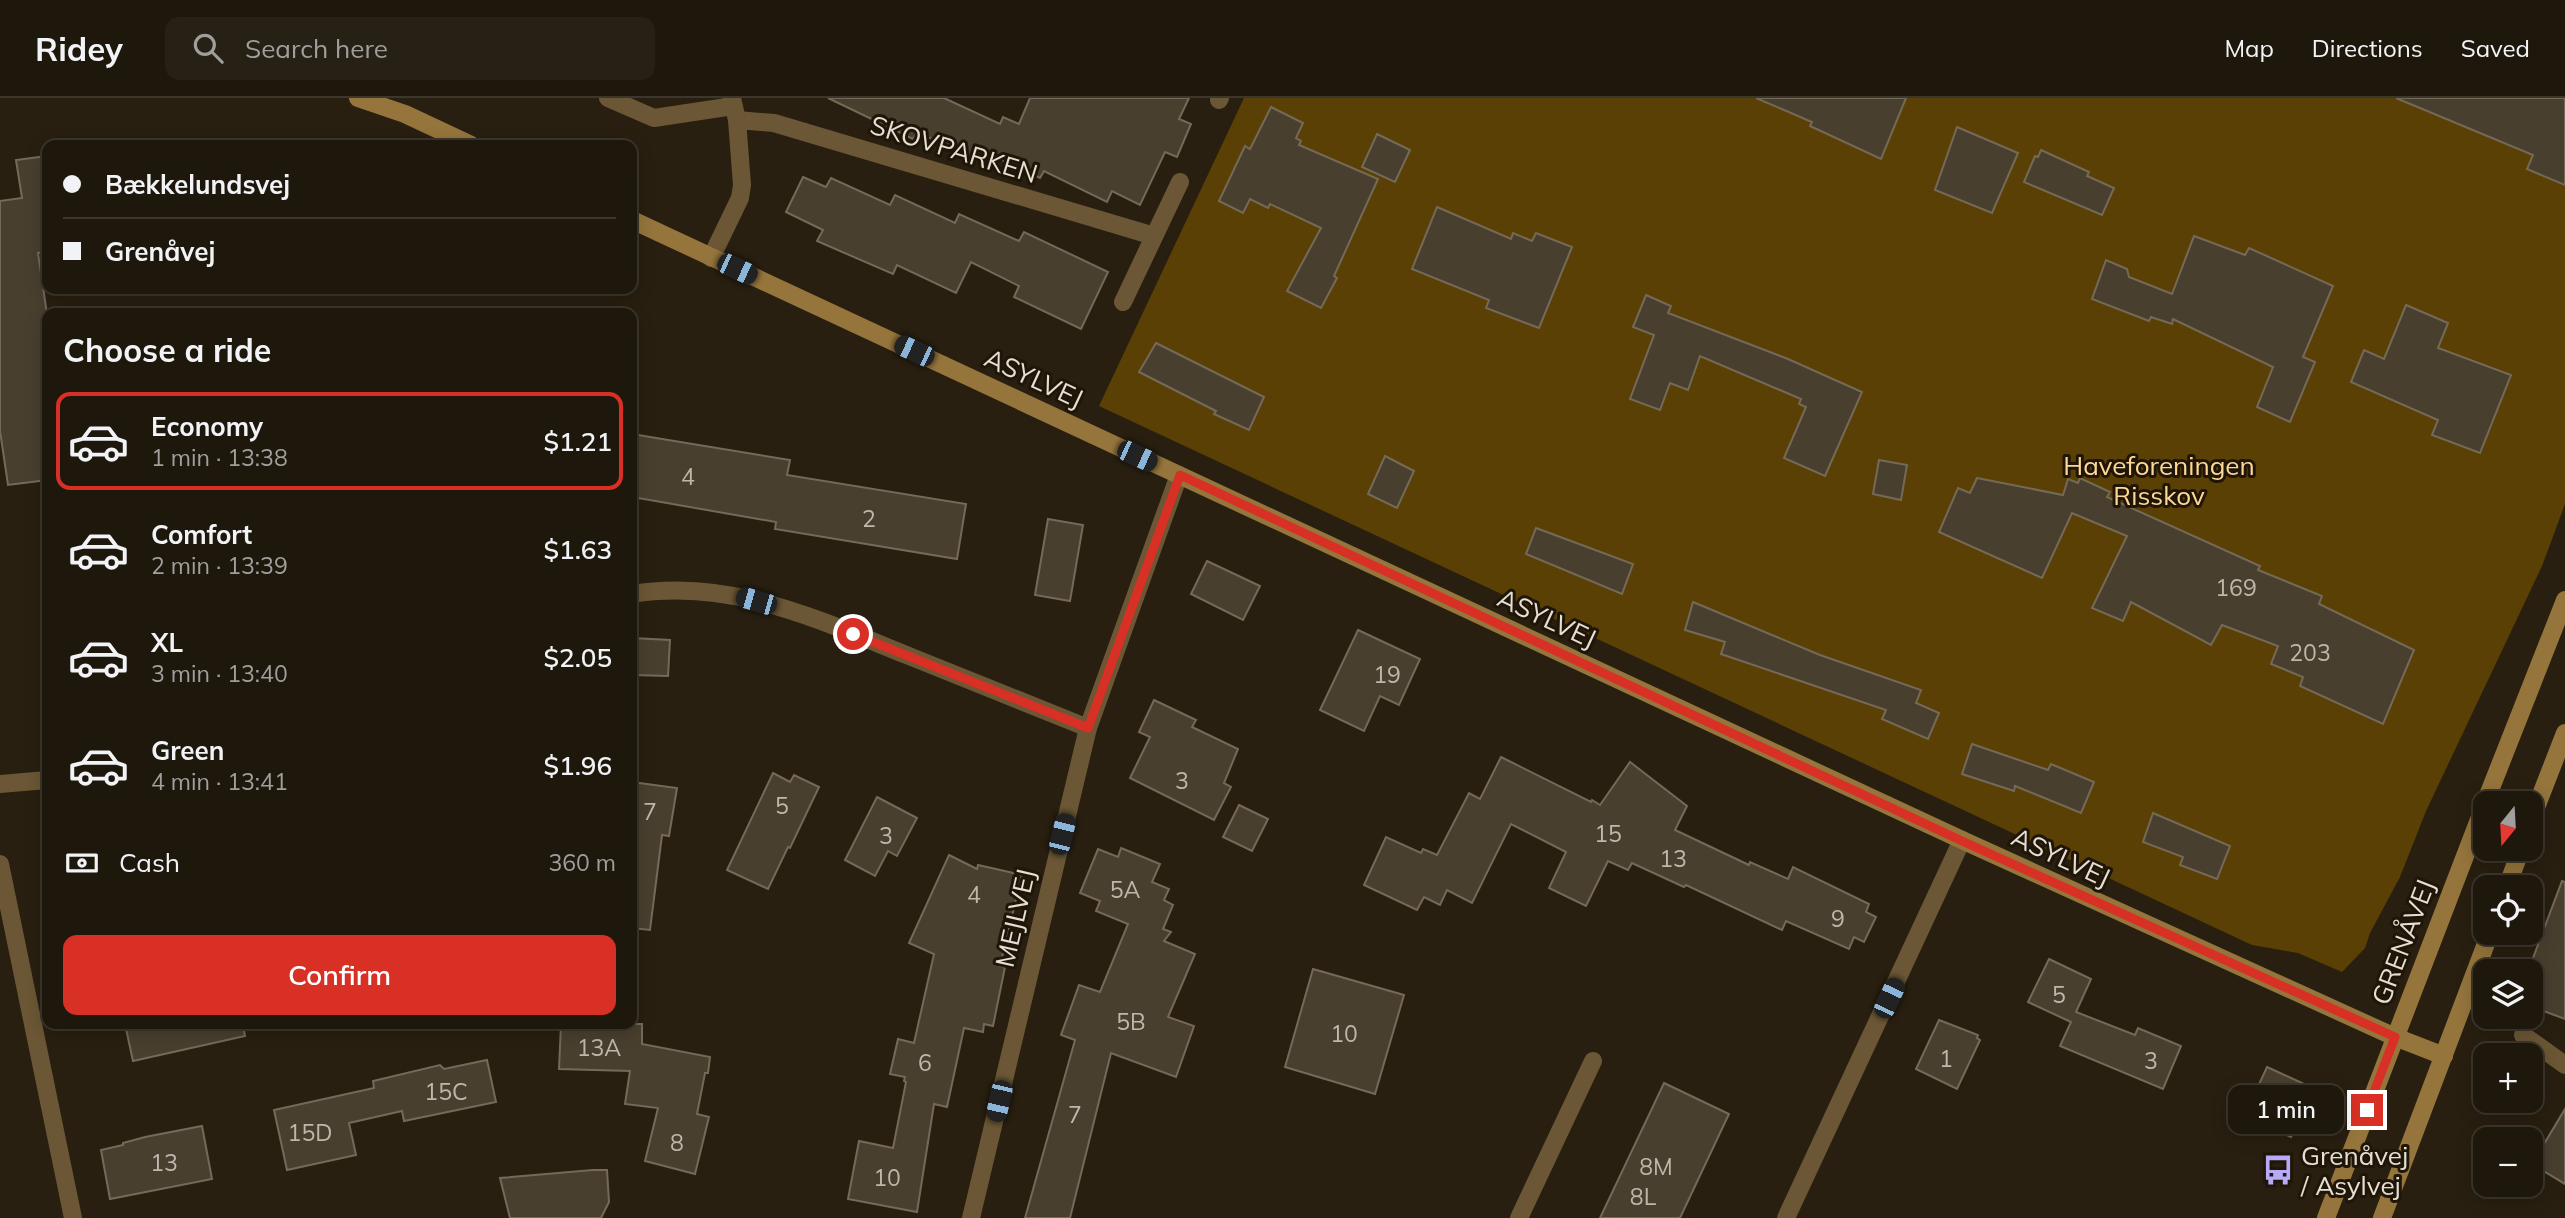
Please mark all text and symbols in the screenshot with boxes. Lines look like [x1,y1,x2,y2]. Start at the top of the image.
search box [165,17,655,80]
text: Ridey [35,28,123,69]
icon: search [189,29,227,67]
text: Search here [245,32,388,65]
text: Map [2224,33,2274,63]
text: Directions [2312,33,2423,63]
text: Saved [2461,33,2530,63]
street label: SKOVPARKEN [866,108,1042,190]
text: Bækkelundsvej [105,168,290,201]
text: Grenåvej [105,235,215,268]
car [714,251,761,287]
text: Choose a ride [63,330,271,370]
car [891,333,938,369]
street label: ASYLVEJ [980,341,1088,415]
icon: car [67,410,130,473]
text: Economy [151,410,263,443]
text: $1.21 [543,425,612,458]
car [1114,438,1161,474]
text: 1 min · 13:38 [151,443,288,472]
park label: Haveforeningen Risskov [2063,449,2255,512]
house number: 4 [681,462,695,491]
house number: 2 [862,504,876,533]
icon: car [67,518,130,581]
text: Comfort [151,518,252,551]
text: $1.63 [543,533,612,566]
text: 2 min · 13:39 [151,551,288,580]
house number: 169 [2215,573,2257,602]
street label: ASYLVEJ [1493,581,1601,655]
car [733,585,780,617]
route start [837,618,869,650]
icon: car [67,626,130,689]
text: XL [151,626,183,659]
house number: 203 [2289,638,2331,667]
text: $2.05 [543,641,612,674]
text: 3 min · 13:40 [151,659,288,688]
house number: 19 [1373,660,1401,689]
icon: car [67,734,130,797]
text: Green [151,734,224,767]
text: $1.96 [543,749,612,782]
house number: 3 [1175,766,1189,795]
text: 4 min · 13:41 [151,767,288,796]
house number: 5 [775,791,789,820]
north arrow [2473,791,2543,861]
map controls [2473,791,2543,1197]
house number: 7 [643,797,657,826]
car [1047,811,1078,857]
house number: 15 [1594,819,1622,848]
street label: ASYLVEJ [2007,820,2115,894]
house number: 3 [879,821,893,850]
icon: cash [63,844,101,882]
house number: 13 [1659,844,1687,873]
text: Cash [119,846,180,879]
text: 360 m [548,848,616,877]
street label: MEJLVEJ [988,866,1042,970]
house number: 5A [1110,875,1140,904]
street label: GRENÅVEJ [2364,875,2442,1009]
button: locate [2473,875,2543,945]
house number: 4 [967,880,981,909]
house number: 9 [1831,904,1845,933]
button: Confirm [63,935,616,1015]
button: layers [2473,959,2543,1029]
car [1871,975,1908,1021]
house number: 5 [2052,980,2066,1009]
house number: 5B [1116,1007,1146,1036]
house number: 10 [1330,1019,1358,1048]
house number: 13A [577,1033,621,1062]
button: + [2473,1043,2543,1113]
house number: 1 [1939,1044,1953,1073]
house number: 3 [2144,1046,2158,1075]
house number: 6 [918,1048,932,1077]
house number: 15C [424,1077,468,1106]
car [985,1078,1014,1124]
callout: 1 min [2227,1086,2342,1134]
route end [2351,1094,2383,1126]
text: 1 min [2256,1095,2316,1124]
house number: 7 [1068,1100,1082,1129]
house number: 15D [288,1118,332,1147]
button: − [2473,1127,2543,1197]
house number: 8 [670,1128,684,1157]
place label: Grenåvej / Asylvej [2300,1139,2408,1202]
house number: 13 [150,1148,178,1177]
house number: 8M [1639,1152,1673,1181]
bus stop icon: Grenåvej / Asylvej [2261,1153,2295,1187]
house number: 10 [873,1163,901,1192]
house number: 8L [1630,1182,1657,1211]

